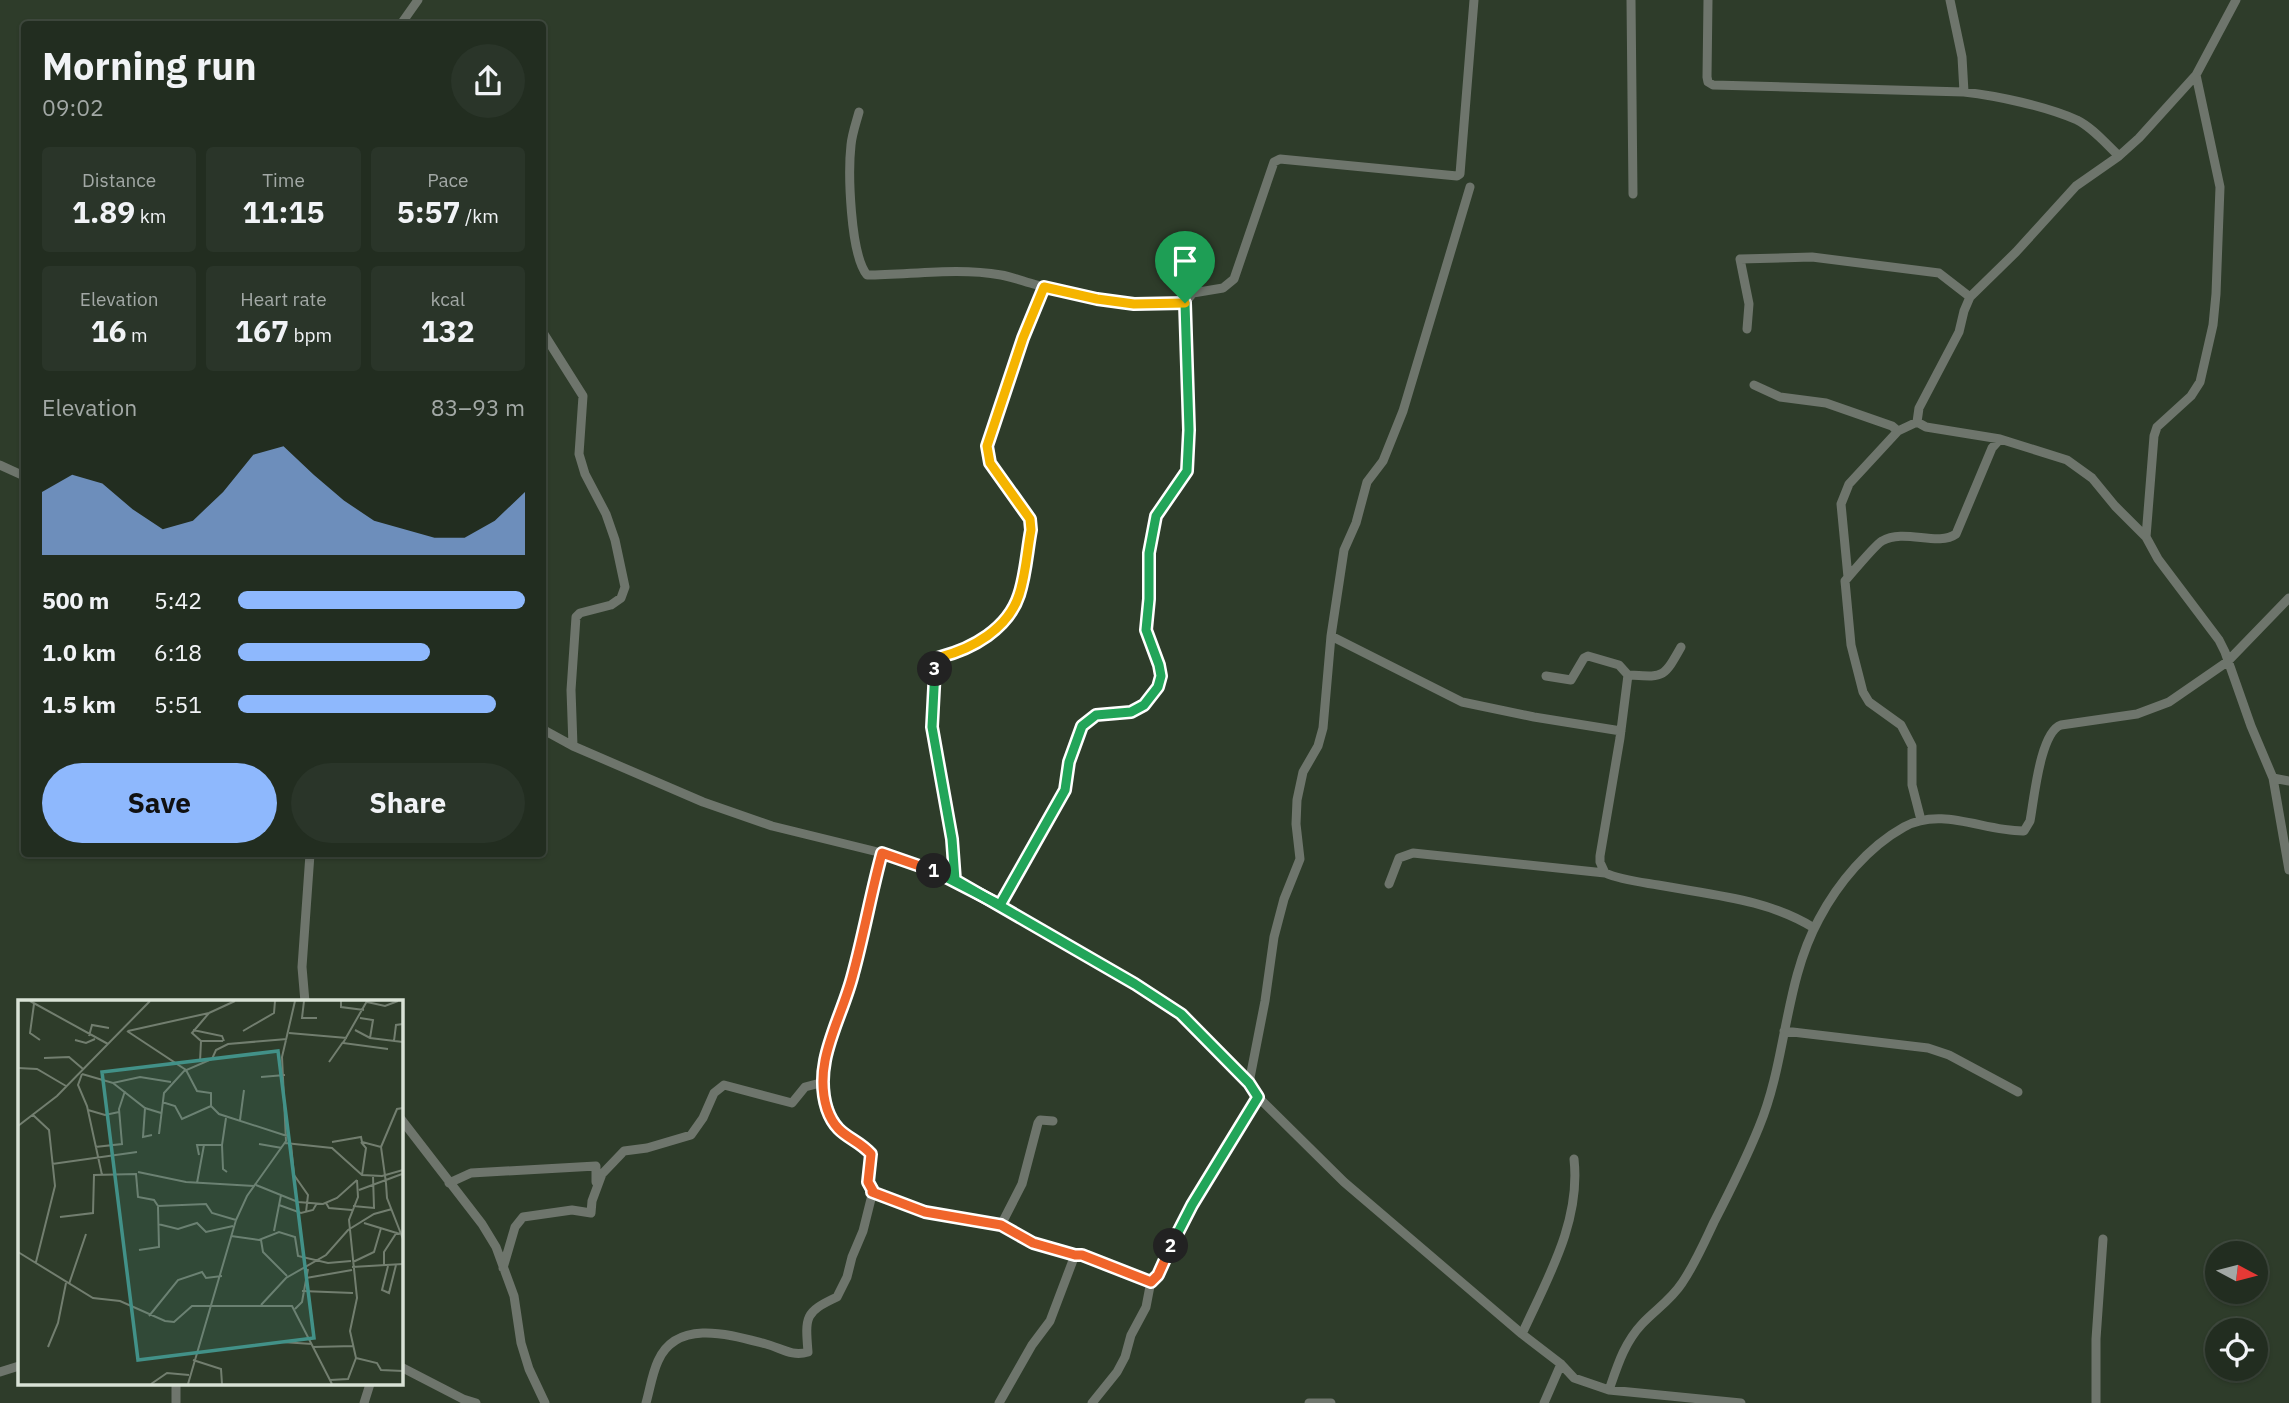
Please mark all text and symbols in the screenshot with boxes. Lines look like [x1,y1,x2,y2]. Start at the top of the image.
text: Morning run [42,41,257,90]
button: share [451,44,525,118]
text: 09:02 [42,92,104,122]
text: Distance [82,168,156,192]
text: Time [262,168,305,192]
text: Pace [427,168,469,192]
text: 1.89 [72,192,135,231]
text: 11:15 [243,192,324,231]
text: 5:57 [397,192,461,231]
text: km [135,204,166,228]
text: /km [461,204,499,228]
pin [1155,231,1215,303]
icon: arrive [1166,242,1204,280]
text: Elevation [80,287,159,311]
text: Heart rate [240,287,327,311]
text: kcal [431,287,465,311]
text: 16 [91,311,127,350]
text: 167 [235,311,289,350]
text: 132 [421,311,475,350]
text: m [127,323,148,347]
text: bpm [289,323,332,347]
text: Elevation [42,392,137,422]
text: 83–93 m [431,392,525,422]
text: 500 m [42,585,109,615]
text: 5:42 [154,585,202,615]
text: 1.0 km [42,637,116,667]
text: 6:18 [154,637,202,667]
pin: 3 [918,652,953,686]
text: 3 [929,656,940,680]
text: 1.5 km [42,689,116,719]
text: 5:51 [154,689,202,719]
button: Save [42,763,277,843]
button: Share [291,763,525,843]
pin: 1 [916,854,951,888]
text: 1 [928,858,939,882]
inset map [18,1000,402,1386]
pin: 2 [1154,1228,1188,1264]
text: 2 [1165,1233,1176,1257]
north arrow [2205,1241,2268,1304]
map controls [2205,1241,2268,1381]
button: locate [2205,1318,2268,1381]

